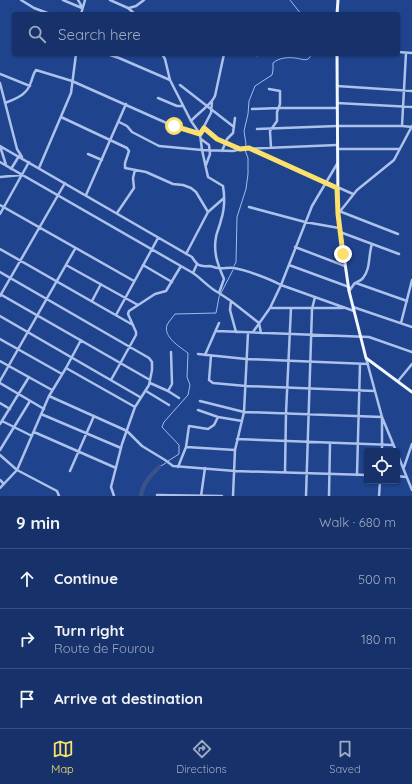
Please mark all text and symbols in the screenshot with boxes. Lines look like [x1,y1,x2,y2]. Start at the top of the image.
search box [12,12,400,56]
icon: search [26,23,48,45]
text: Search here [58,25,141,44]
route start [165,117,183,135]
route end [334,245,352,263]
map controls [364,448,400,484]
button: locate [364,448,400,484]
text: 9 min [16,512,60,533]
text: Walk · 680 m [319,514,396,530]
icon: ahead [16,568,38,590]
text: Continue [54,569,118,588]
text: 500 m [358,571,396,587]
text: Turn right [54,621,125,640]
icon: right [16,628,38,650]
text: 180 m [361,631,396,647]
text: Route de Fourou [54,640,154,656]
icon: arrive [16,688,38,710]
text: Arrive at destination [54,689,203,708]
tab: Map [51,738,74,776]
tab: Directions [176,738,227,776]
tab: Saved [329,738,361,776]

